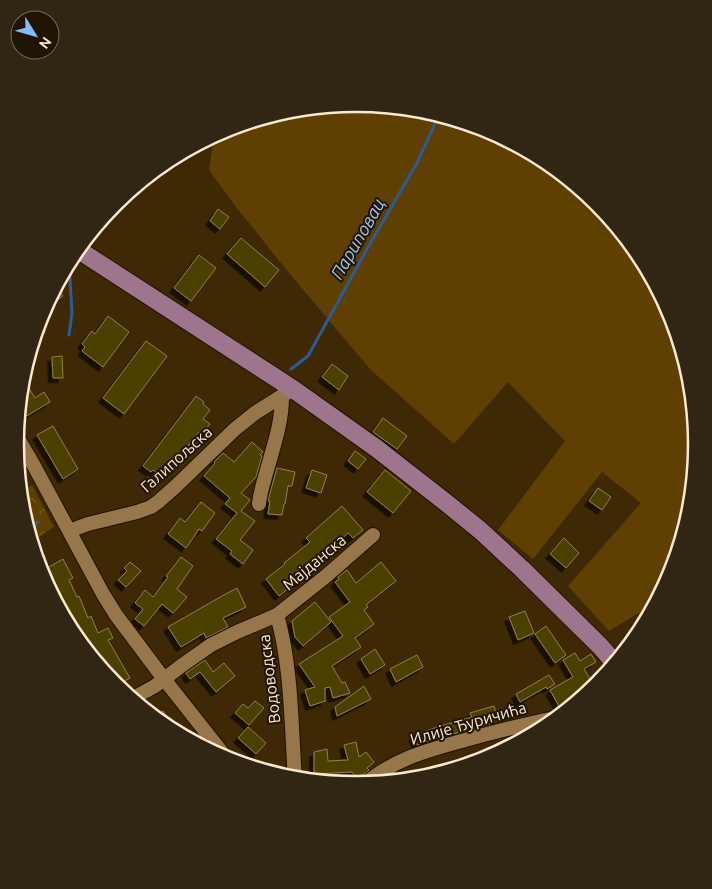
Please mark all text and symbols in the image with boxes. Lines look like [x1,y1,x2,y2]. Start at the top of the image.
north arrow [10,10,60,60]
text: N [36,34,55,52]
water label: Париповац [326,194,388,283]
street label: Галипољска [137,422,215,496]
street label: Мајданска [279,530,349,594]
street label: Водоводска [255,633,283,725]
street label: Илије Ђуричића [408,698,528,748]

